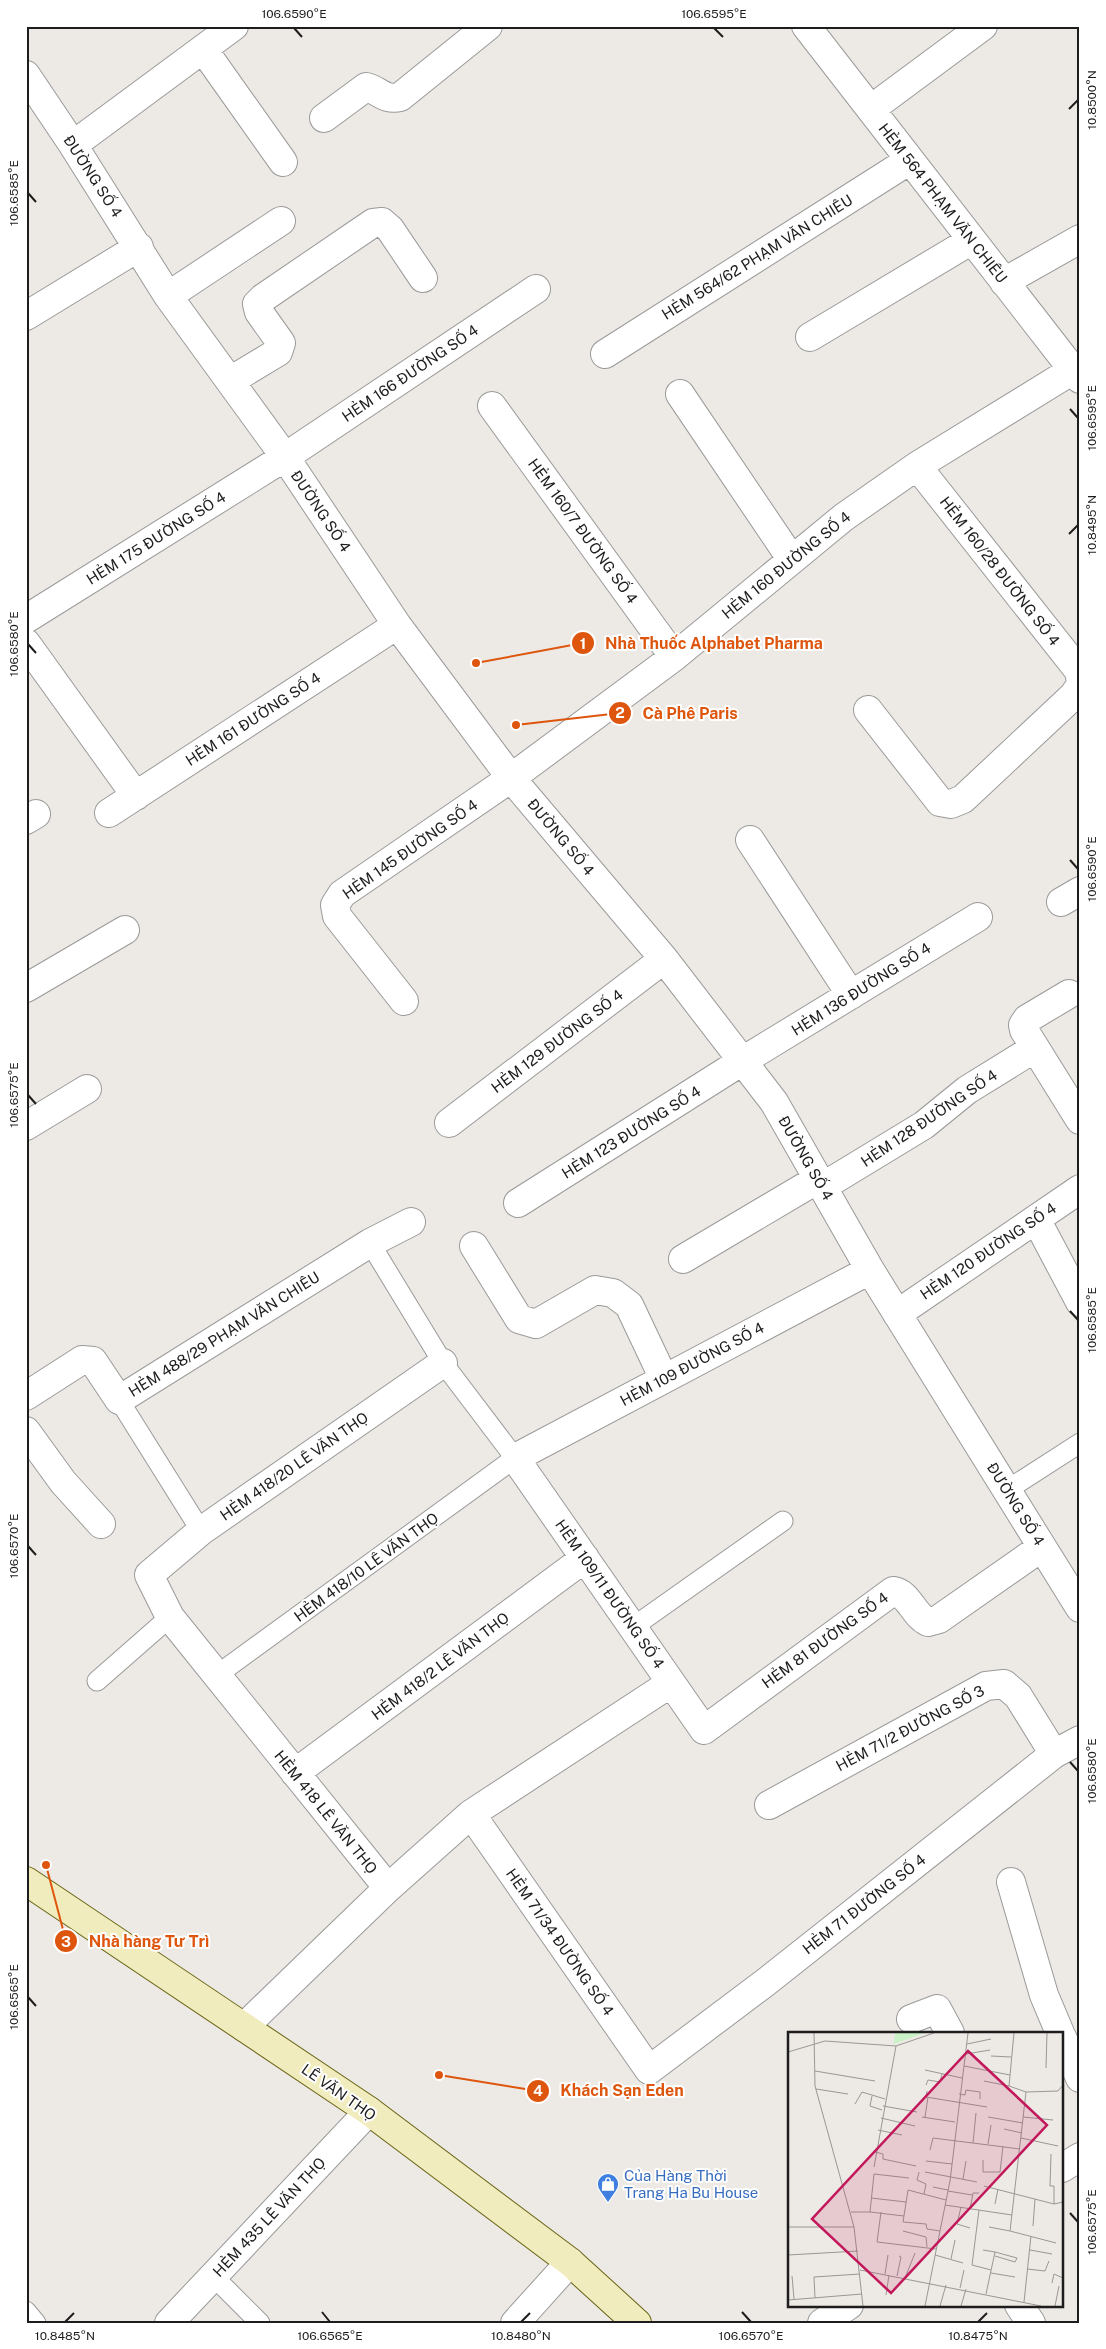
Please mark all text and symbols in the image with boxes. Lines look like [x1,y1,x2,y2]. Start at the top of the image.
text: 106.6590°E [261,7,327,21]
text: 106.6595°E [681,7,747,21]
text: 10.8500°N [1085,70,1099,130]
street label: HẺM 564 PHẠM VĂN CHIÊU [875,119,1011,286]
street label: ĐƯỜNG SỐ 4 [60,131,128,220]
text: 106.6585°E [7,160,21,226]
street label: HẺM 564/62 PHẠM VĂN CHIÊU [658,190,855,323]
street label: HẺM 166 ĐƯỜNG SỐ 4 [338,319,481,425]
text: 106.6595°E [1085,385,1099,451]
street label: HẺM 160/7 ĐƯỜNG SỐ 4 [525,454,643,607]
street label: ĐƯỜNG SỐ 4 [288,466,356,555]
street label: HẺM 175 ĐƯỜNG SỐ 4 [82,487,229,588]
street label: HẺM 160/28 ĐƯỜNG SỐ 4 [937,492,1065,649]
text: 10.8495°N [1085,495,1099,555]
street label: HẺM 160 ĐƯỜNG SỐ 4 [717,506,854,622]
text: 106.6580°E [7,611,21,677]
callout: Nhà Thuốc Alphabet Pharma [570,628,833,659]
text: Nhà Thuốc Alphabet Pharma [605,634,823,653]
text: 1 [580,635,586,652]
street label: HẺM 161 ĐƯỜNG SỐ 4 [181,667,324,769]
callout: Cà Phê Paris [607,698,747,729]
text: 2 [615,704,625,721]
text: Cà Phê Paris [642,704,738,723]
street label: HẺM 145 ĐƯỜNG SỐ 4 [338,794,481,902]
street label: ĐƯỜNG SỐ 4 [524,794,599,879]
text: 106.6590°E [1085,836,1099,902]
street label: HẺM 136 ĐƯỜNG SỐ 4 [787,938,934,1039]
street label: HẺM 129 ĐƯỜNG SỐ 4 [487,984,626,1096]
text: 106.6575°E [7,1062,21,1128]
street label: HẺM 128 ĐƯỜNG SỐ 4 [857,1064,1000,1170]
street label: HẺM 123 ĐƯỜNG SỐ 4 [557,1081,704,1182]
street label: ĐƯỜNG SỐ 4 [775,1112,839,1203]
street label: HẺM 120 ĐƯỜNG SỐ 4 [916,1198,1059,1303]
street label: HẺM 488/29 PHẠM VĂN CHIÊU [125,1267,323,1400]
text: 106.6585°E [1085,1287,1099,1353]
street label: HẺM 109 ĐƯỜNG SỐ 4 [616,1317,767,1409]
street label: HẺM 418/20 LÊ VĂN THỌ [216,1408,371,1524]
street label: ĐƯỜNG SỐ 4 [984,1458,1050,1549]
street label: HẺM 418/10 LÊ VĂN THỌ [290,1508,441,1625]
text: 106.6570°E [7,1514,21,1578]
street label: HẺM 109/11 ĐƯỜNG SỐ 4 [552,1515,670,1672]
street label: HẺM 81 ĐƯỜNG SỐ 4 [757,1587,891,1691]
street label: HẺM 418/2 LÊ VĂN THỌ [367,1608,512,1723]
street label: HẺM 71/2 ĐƯỜNG SỐ 3 [832,1680,987,1774]
text: 106.6580°E [1085,1738,1099,1804]
street label: HẺM 418 LÊ VĂN THỌ [271,1746,382,1877]
street label: HẺM 71 ĐƯỜNG SỐ 4 [798,1849,929,1957]
street label: HẺM 71/34 ĐƯỜNG SỐ 4 [503,1864,619,2019]
callout: Nhà hàng Tư Trì [54,1926,219,1957]
text: Nhà hàng Tư Trì [89,1932,209,1951]
text: 3 [61,1933,71,1950]
text: 106.6565°E [7,1964,21,2030]
inset map [788,2032,1064,2306]
street label: LÊ VĂN THỌ [299,2060,379,2124]
callout: Khách Sạn Eden [525,2075,694,2106]
text: Khách Sạn Eden [560,2081,684,2100]
text: 4 [533,2082,543,2099]
street label: HẺM 435 LÊ VĂN THỌ [209,2153,329,2280]
place label: Của Hàng Thời Trang Ha Bu House [624,2167,758,2201]
shop icon: Của Hàng Thời Trang Ha Bu House [596,2172,620,2203]
text: 106.6575°E [1085,2189,1099,2255]
text: 10.8485°N [35,2329,95,2343]
text: 106.6565°E [297,2329,363,2343]
text: 10.8480°N [491,2329,551,2343]
text: 106.6570°E [719,2329,783,2343]
text: 10.8475°N [948,2329,1008,2343]

